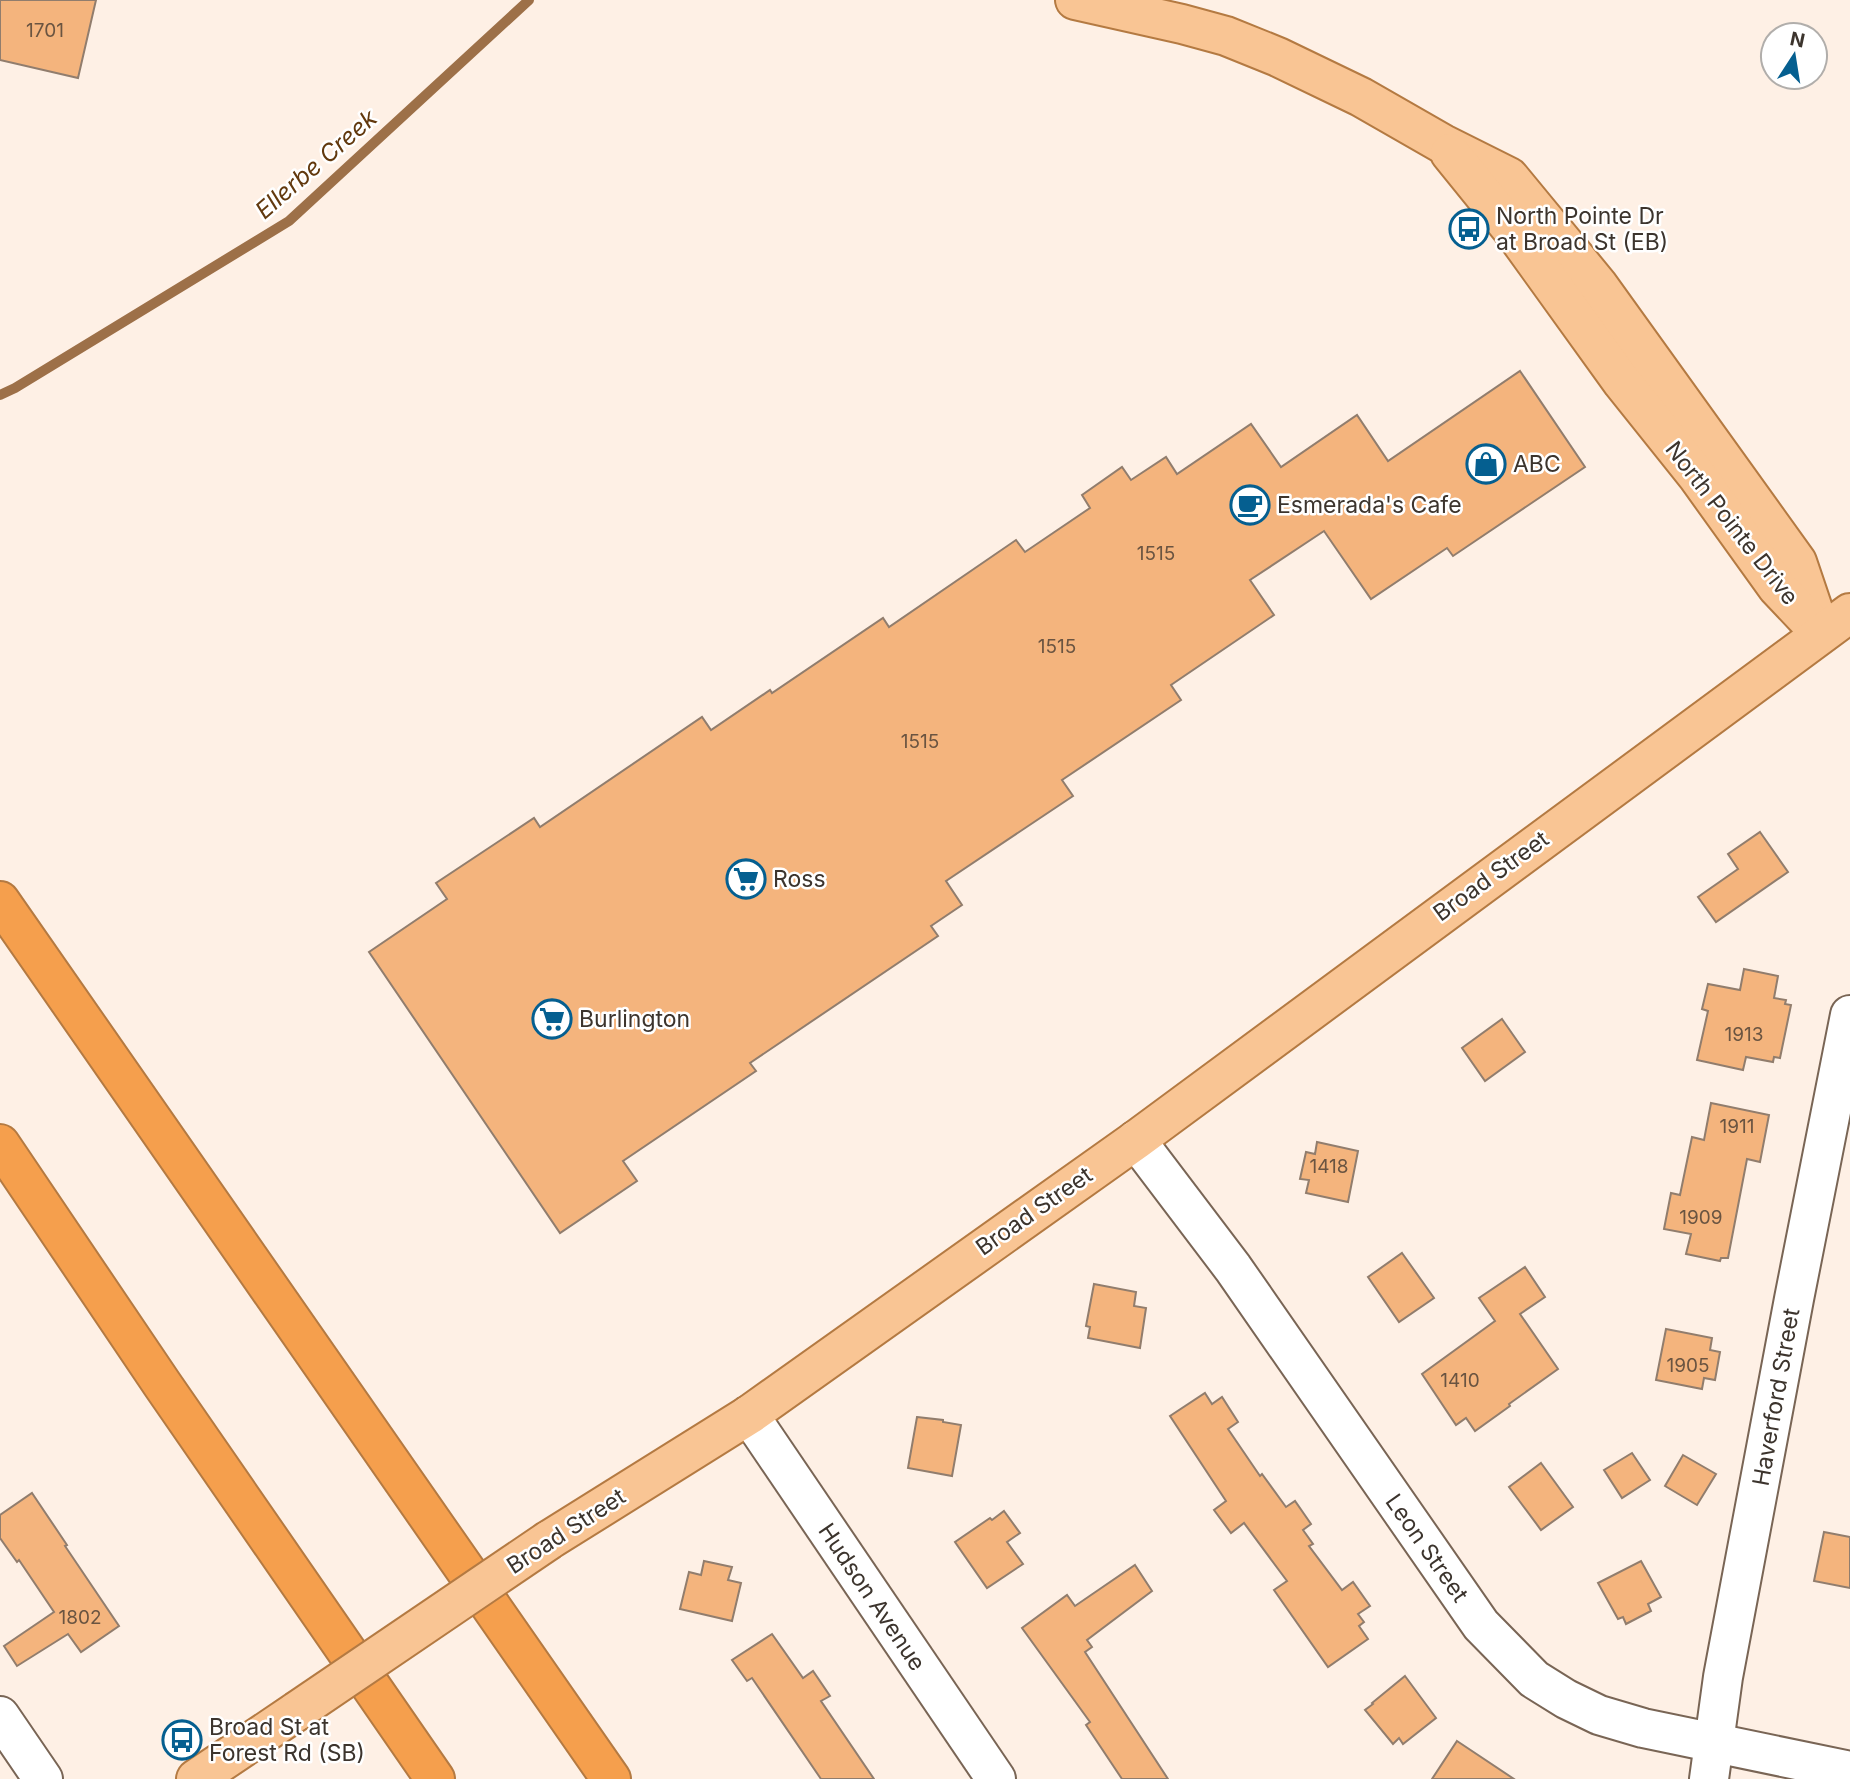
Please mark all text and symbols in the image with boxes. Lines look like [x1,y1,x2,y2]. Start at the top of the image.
house number: 1701 [26,19,64,42]
north arrow [1759,21,1829,91]
text: N [1788,27,1807,53]
water label: Ellerbe Creek [249,103,383,225]
place label: North Pointe Dr at Broad St (EB) [1496,202,1668,256]
bus stop icon: North Pointe Dr at Broad St (EB) [1448,208,1490,250]
street label: North Pointe Drive [1660,436,1804,610]
shop icon: ABC [1465,443,1507,485]
place label: ABC [1513,450,1561,478]
cafe icon: Esmerada's Cafe [1229,484,1271,526]
place label: Esmerada's Cafe [1277,491,1462,519]
house number: 1515 [1137,542,1175,565]
house number: 1515 [1038,635,1076,658]
house number: 1515 [901,730,939,753]
street label: Broad Street [1428,825,1555,927]
supermarket icon: Ross [725,858,767,900]
place label: Ross [773,865,826,893]
supermarket icon: Burlington [531,998,573,1040]
place label: Burlington [579,1005,690,1033]
house number: 1913 [1725,1023,1763,1046]
house number: 1911 [1720,1115,1754,1138]
house number: 1418 [1309,1155,1349,1178]
street label: Broad Street [970,1160,1098,1261]
house number: 1909 [1679,1206,1723,1229]
street label: Haverford Street [1747,1306,1805,1488]
house number: 1905 [1666,1354,1710,1377]
house number: 1410 [1440,1369,1480,1392]
street label: Broad Street [501,1482,631,1580]
street label: Leon Street [1380,1489,1475,1608]
street label: Hudson Avenue [812,1518,932,1676]
house number: 1802 [58,1606,102,1629]
place label: Broad St at Forest Rd (SB) [209,1713,365,1767]
bus stop icon: Broad St at Forest Rd (SB) [161,1719,203,1761]

